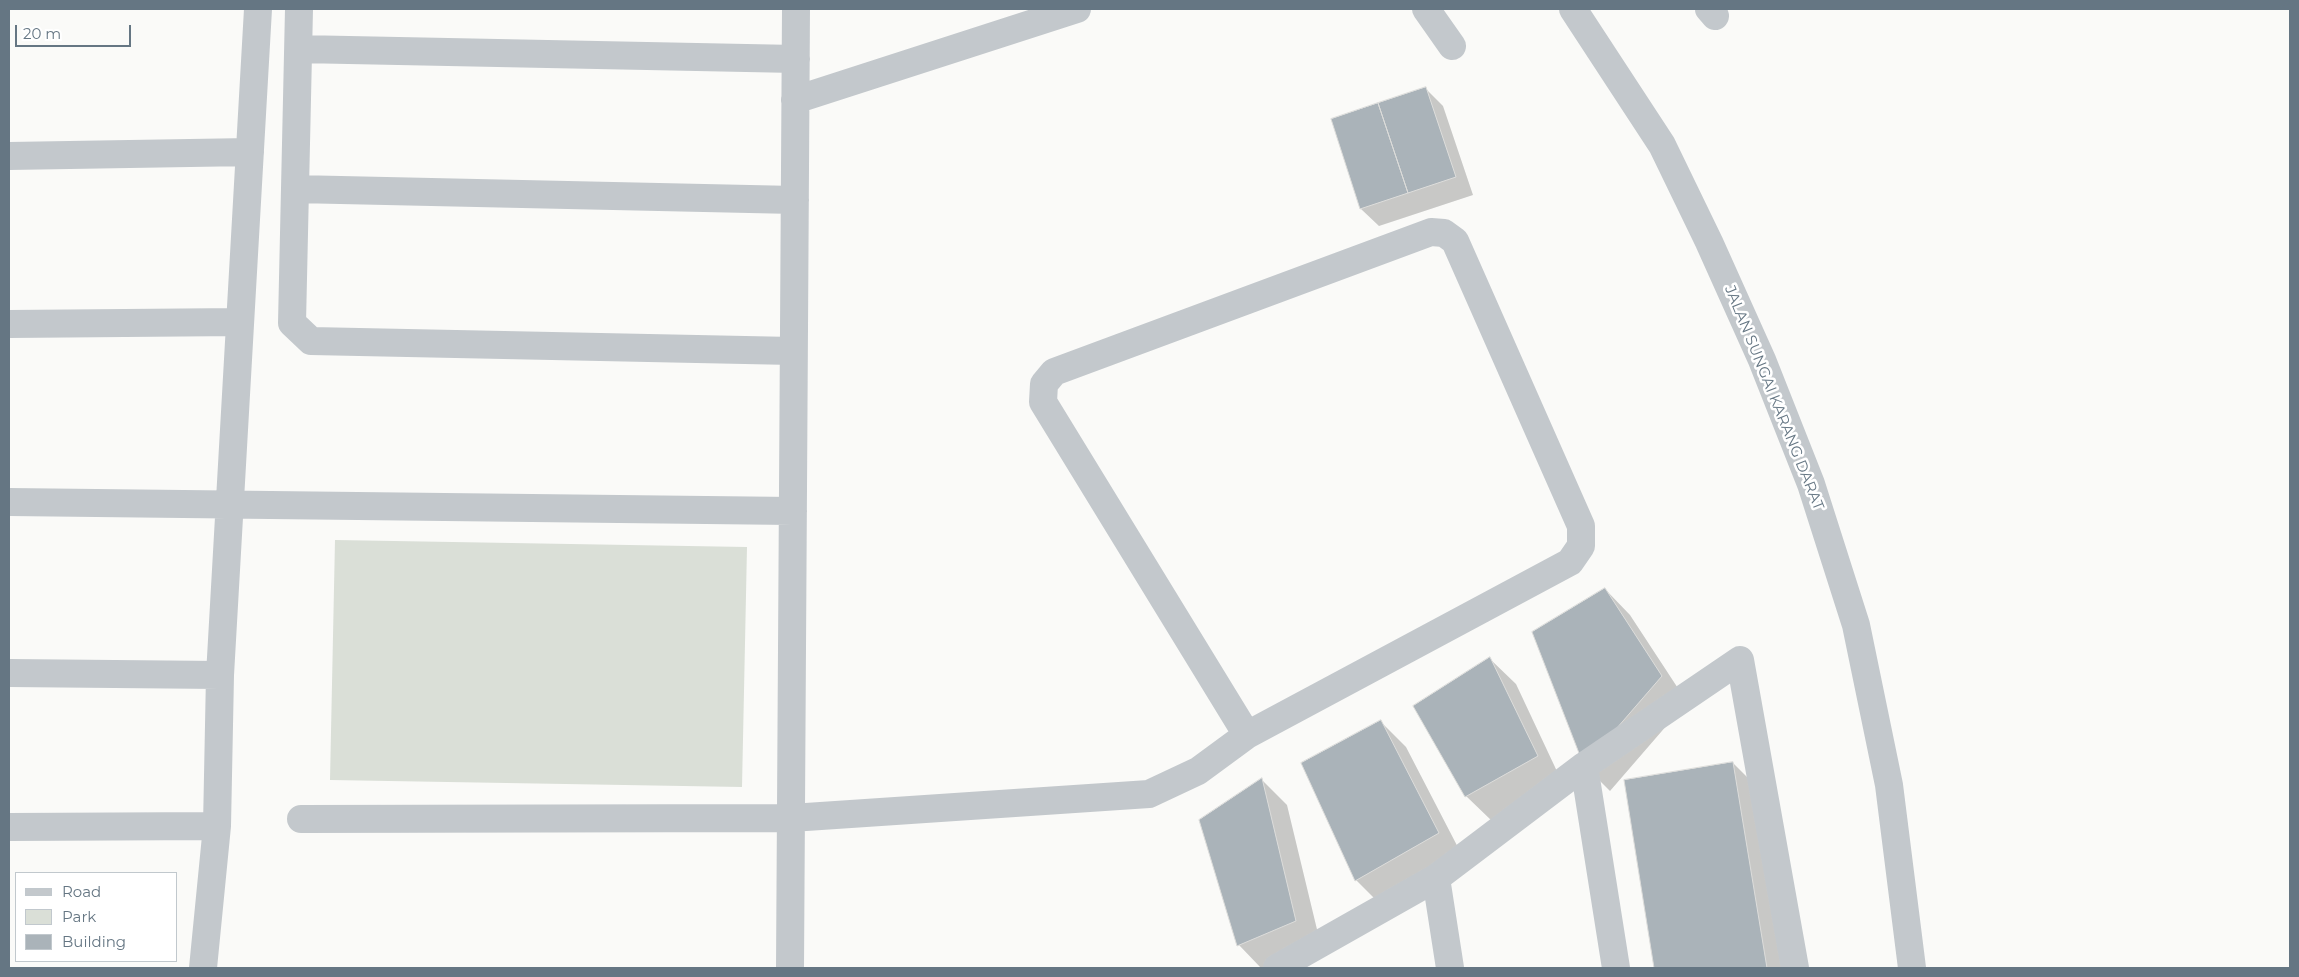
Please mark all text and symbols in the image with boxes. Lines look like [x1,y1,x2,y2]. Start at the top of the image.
scale bar [18,15,134,47]
text: 20 m [23,24,61,43]
street label: JALAN SUNGAI KARANG DARAT [1721,283,1827,513]
legend [15,872,178,962]
text: Road [62,882,101,901]
text: Park [62,907,96,926]
text: Building [62,932,126,951]

